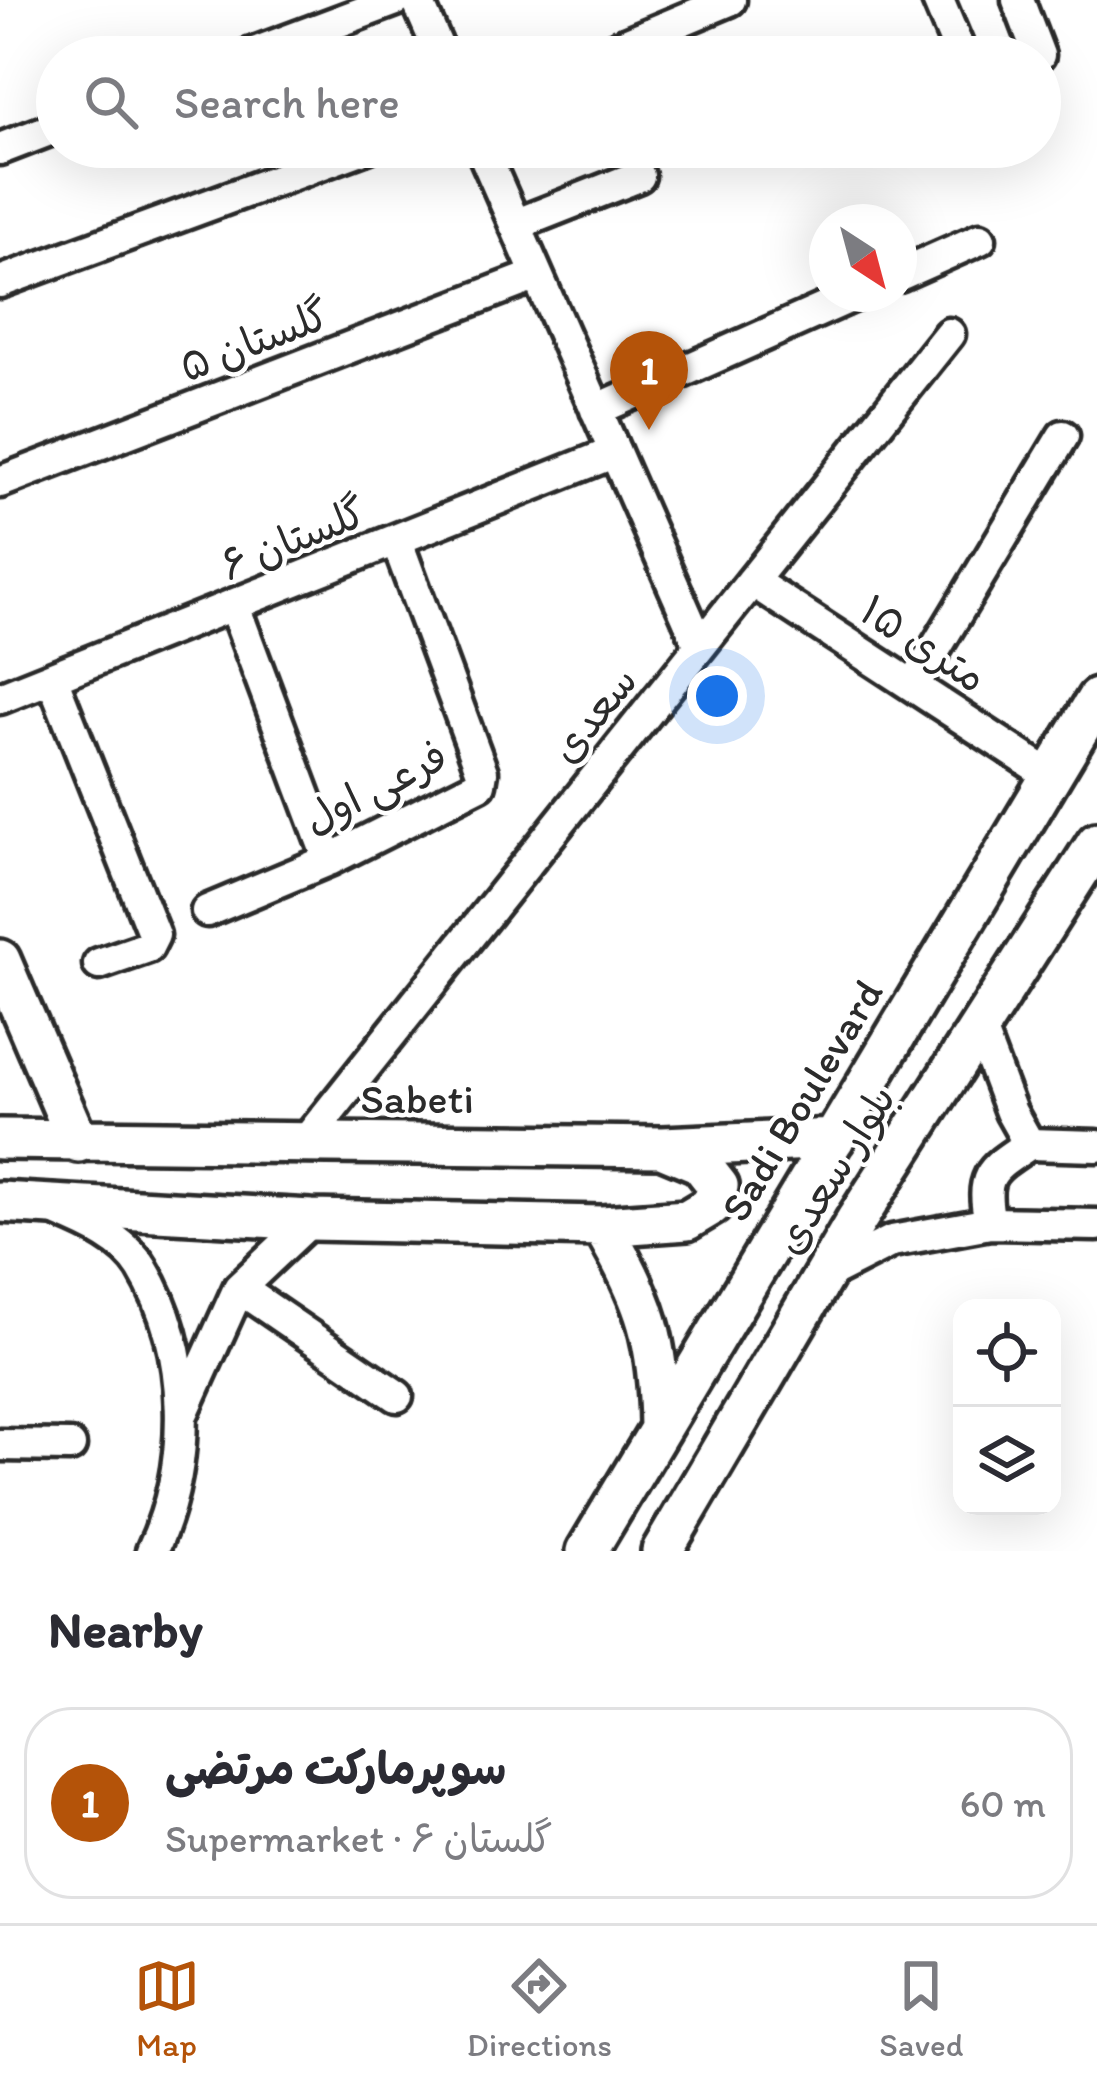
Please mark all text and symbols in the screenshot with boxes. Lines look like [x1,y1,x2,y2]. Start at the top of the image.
search box [36,36,1061,168]
icon: search [78,69,144,135]
text: Search here [174,75,400,129]
north arrow [809,204,917,312]
street label: گلستان ۵ [172,289,336,392]
pin: 1 [610,331,688,430]
street label: گلستان ۶ [213,486,373,591]
street label: ۱۵ متری [851,584,996,703]
street label: سعدی [539,656,648,773]
your location [687,666,747,726]
street label: فرعی اول [295,730,456,847]
street label: Sadi Boulevard [709,970,893,1230]
street label: Sabeti [360,1073,474,1124]
street label: بلوار سعدی [763,1075,906,1263]
map controls [953,1299,1061,1515]
button: locate [953,1299,1061,1407]
button: layers [953,1407,1061,1515]
text: Nearby [48,1599,203,1660]
text: سوپرمارکت مرتضی [165,1741,507,1795]
text: 1 [81,1780,99,1827]
text: 60 m [960,1780,1046,1827]
text: Supermarket · گلستان ۶ [165,1815,552,1862]
tab: Map [134,1953,200,2064]
tab: Directions [467,1953,612,2064]
tab: Saved [879,1953,963,2064]

